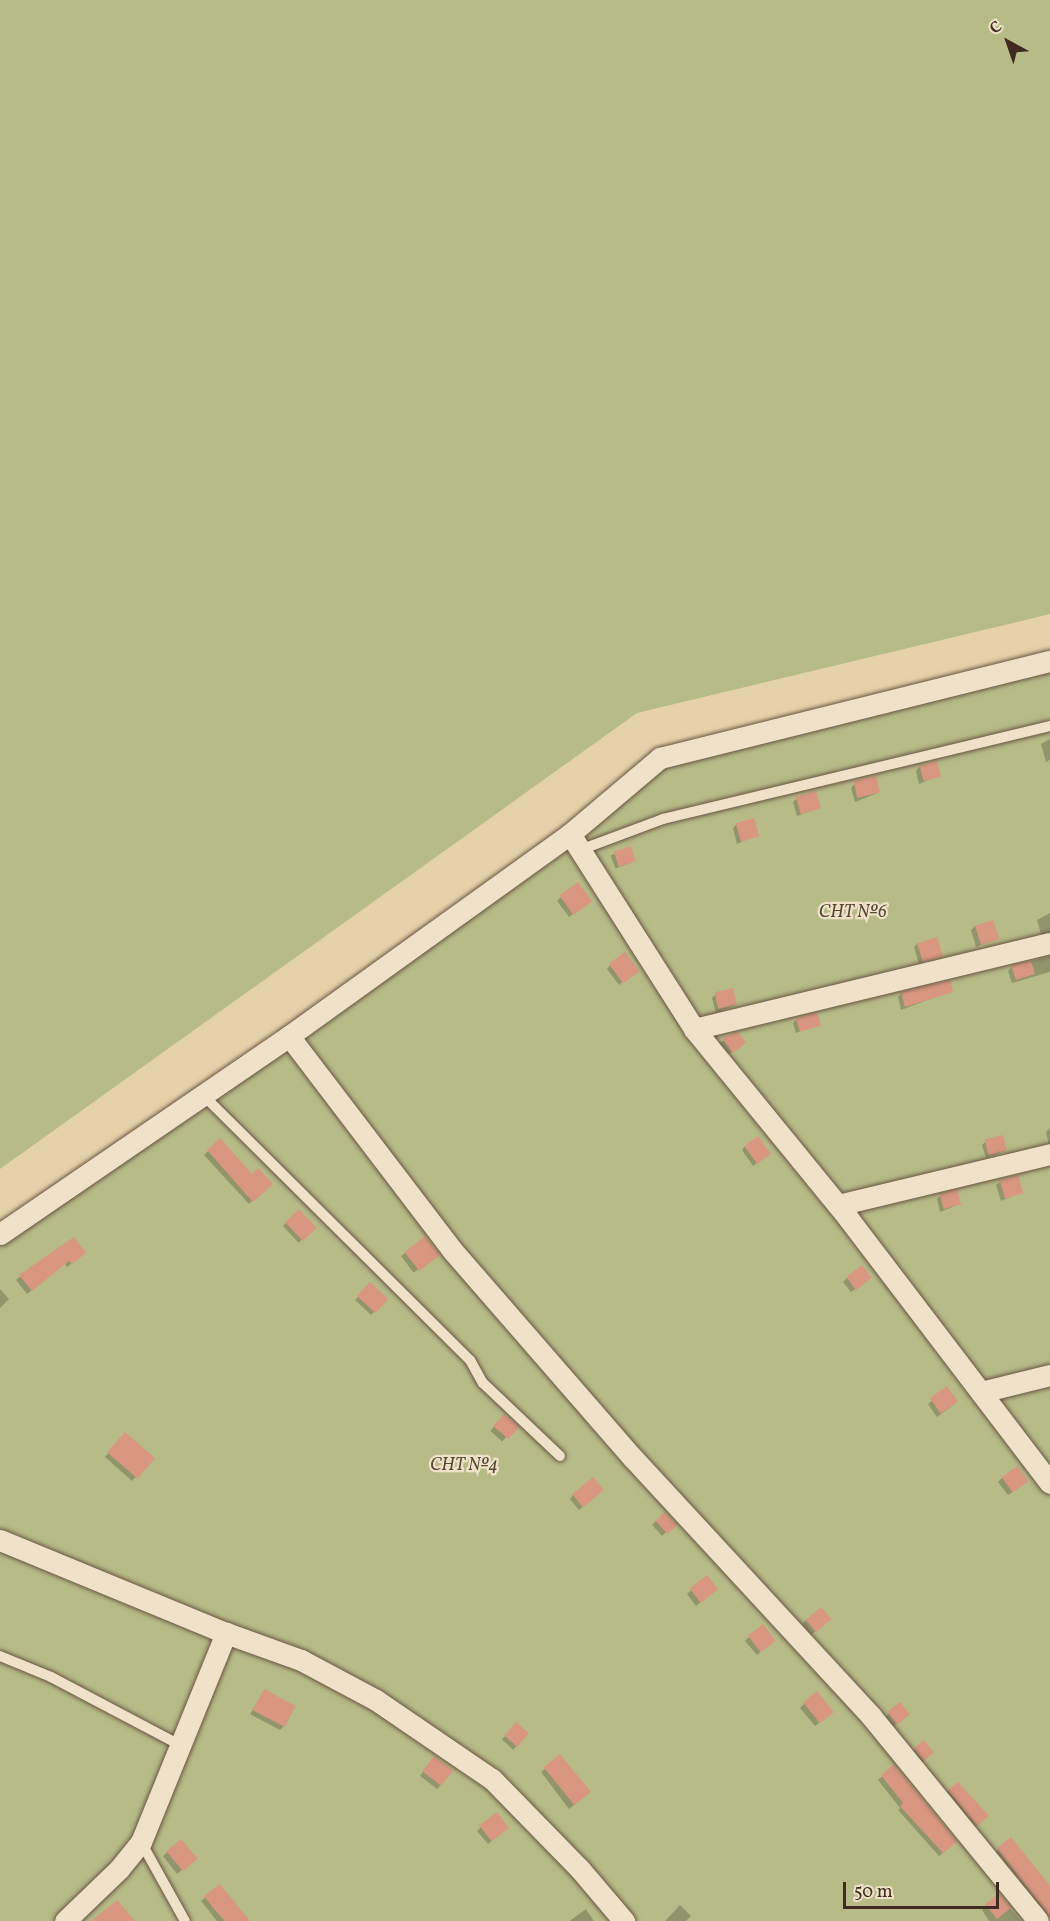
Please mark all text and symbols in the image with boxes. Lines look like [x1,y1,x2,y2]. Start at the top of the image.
north arrow [978,12,1038,72]
text: С [985,16,1007,40]
park label: СНТ №6 [819,902,887,924]
park label: СНТ №4 [430,1455,498,1477]
scale bar [846,1870,1002,1908]
text: 50 m [854,1880,893,1905]

